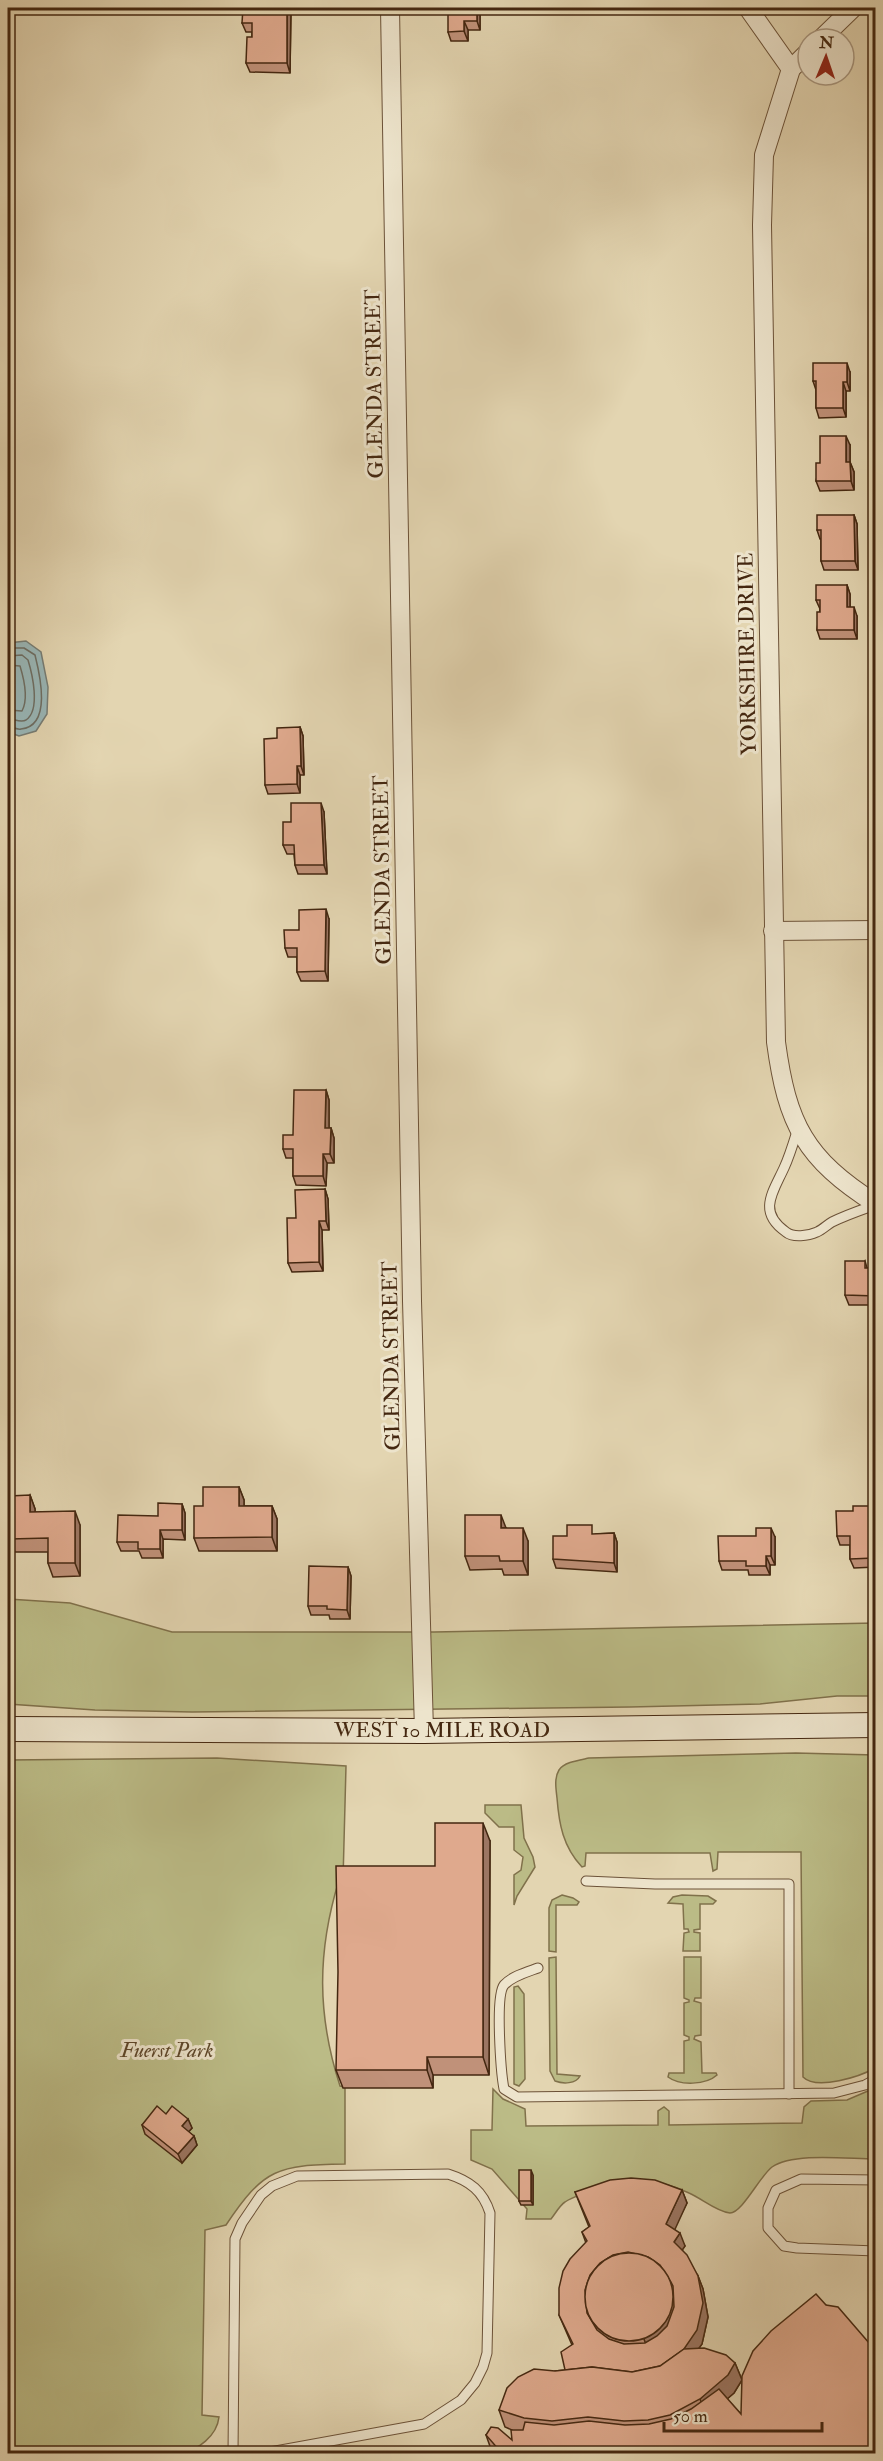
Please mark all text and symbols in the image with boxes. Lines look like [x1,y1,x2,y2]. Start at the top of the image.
north arrow [796,27,856,87]
text: N [818,33,835,53]
street label: GLENDA STREET [359,289,390,479]
street label: YORKSHIRE DRIVE [732,553,763,755]
street label: GLENDA STREET [367,775,398,965]
street label: GLENDA STREET [376,1261,407,1451]
street label: WEST 10 MILE ROAD [333,1717,550,1744]
park label: Fuerst Park [119,2037,214,2064]
scale bar [664,2395,822,2433]
text: 50 m [673,2405,708,2428]

